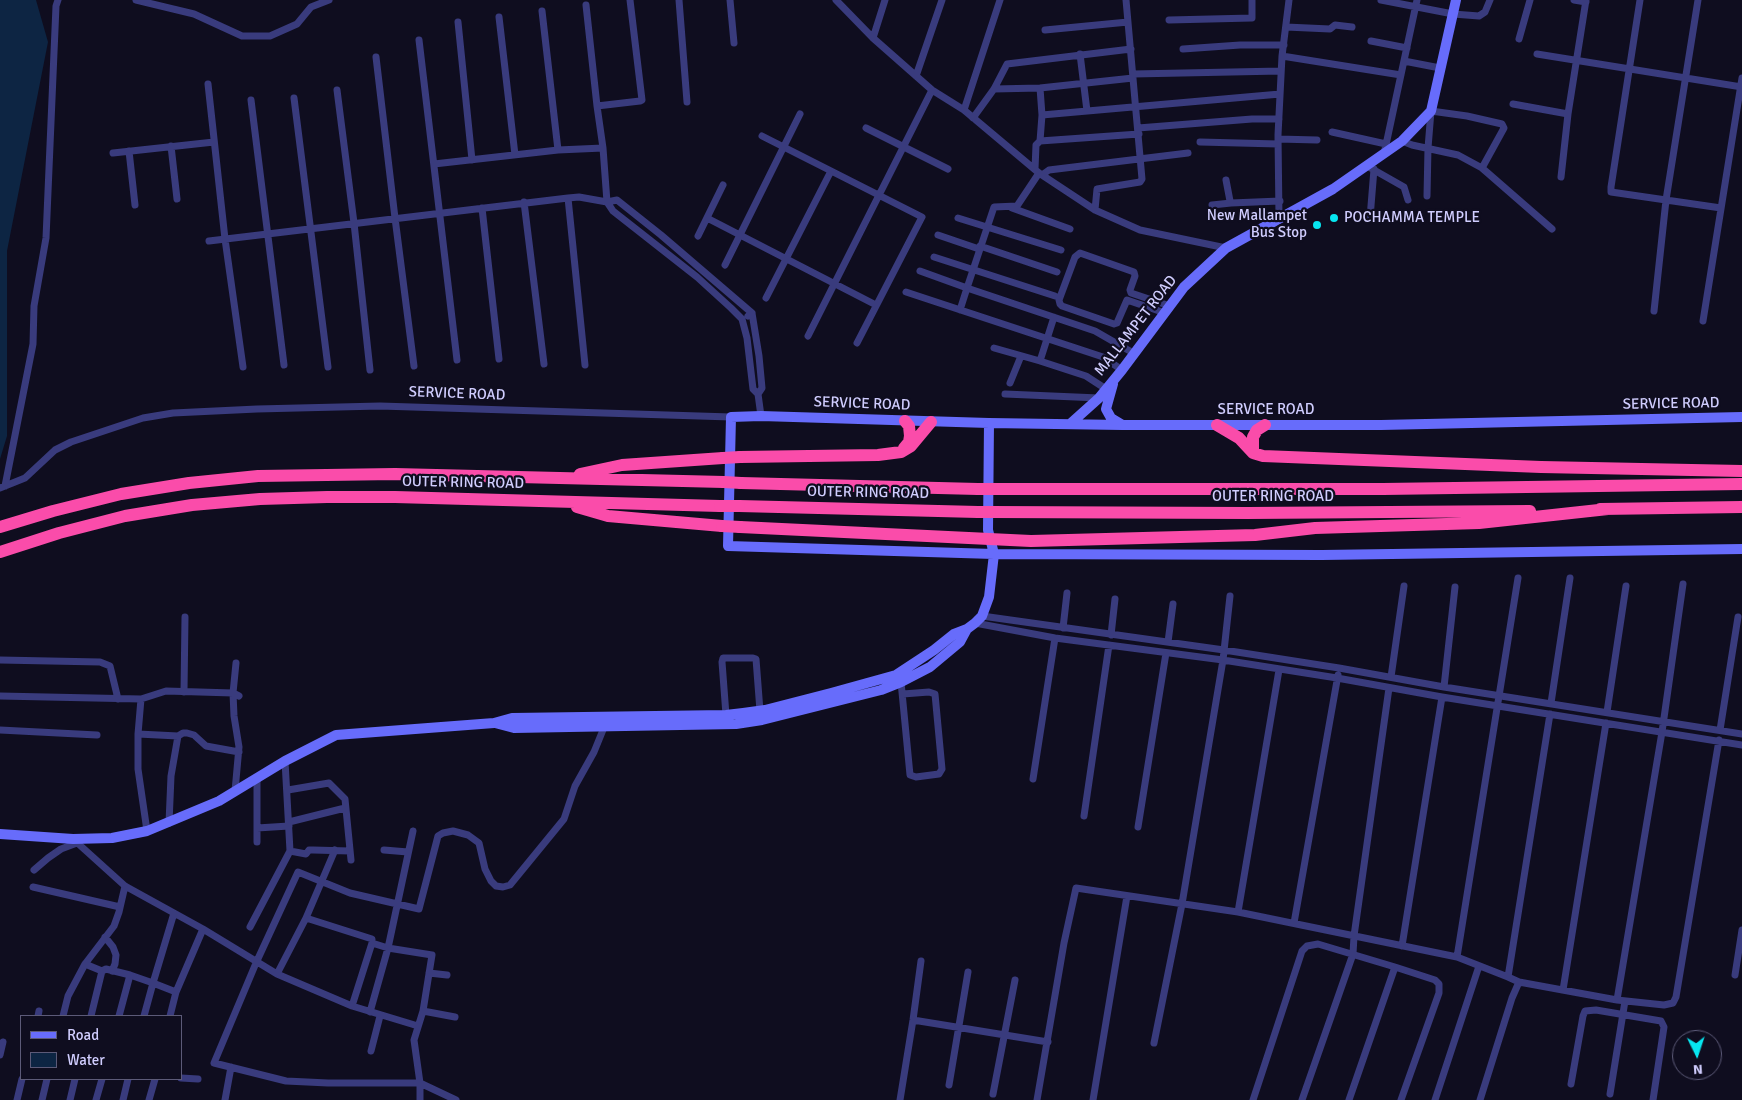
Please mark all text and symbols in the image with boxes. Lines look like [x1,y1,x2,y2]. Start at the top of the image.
place label: New Mallampet Bus Stop [1207,207,1307,242]
place label: POCHAMMA TEMPLE [1344,209,1480,227]
marker: POCHAMMA TEMPLE [1328,212,1340,224]
marker: New Mallampet Bus Stop [1311,219,1323,231]
street label: MALLAMPET ROAD [1091,272,1181,380]
street label: SERVICE ROAD [408,383,506,405]
street label: SERVICE ROAD [813,393,911,415]
street label: SERVICE ROAD [1622,394,1720,414]
street label: SERVICE ROAD [1218,401,1314,419]
street label: OUTER RING ROAD [402,473,524,493]
street label: OUTER RING ROAD [807,483,929,503]
street label: OUTER RING ROAD [1212,488,1334,506]
legend [20,1015,182,1080]
text: Road [67,1026,99,1044]
north arrow [1672,1030,1722,1080]
text: Water [67,1051,105,1069]
text: N [1693,1061,1703,1078]

